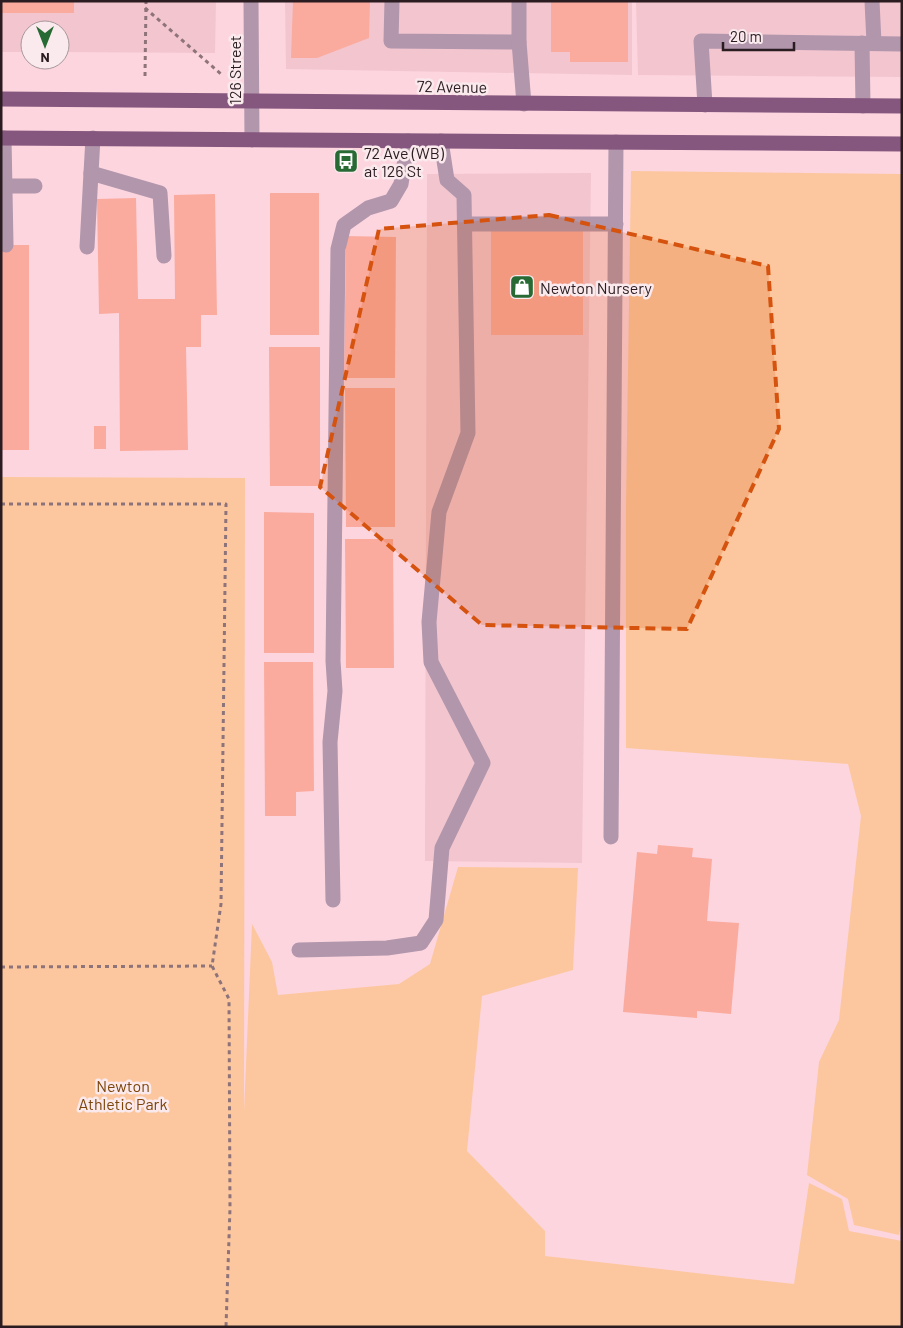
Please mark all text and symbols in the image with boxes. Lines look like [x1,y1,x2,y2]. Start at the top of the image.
north arrow [20,20,70,70]
scale bar [723,20,794,52]
text: 20 m [730,27,762,45]
street label: 126 Street [225,35,244,105]
text: N [40,50,50,67]
street label: 72 Avenue [417,76,487,96]
place label: 72 Ave (WB) at 126 St [364,143,445,180]
bus stop icon: 72 Ave (WB) at 126 St [333,148,359,174]
shop icon: Newton Nursery [509,274,535,300]
place label: Newton Nursery [540,278,652,297]
park label: Newton Athletic Park [79,1076,167,1113]

